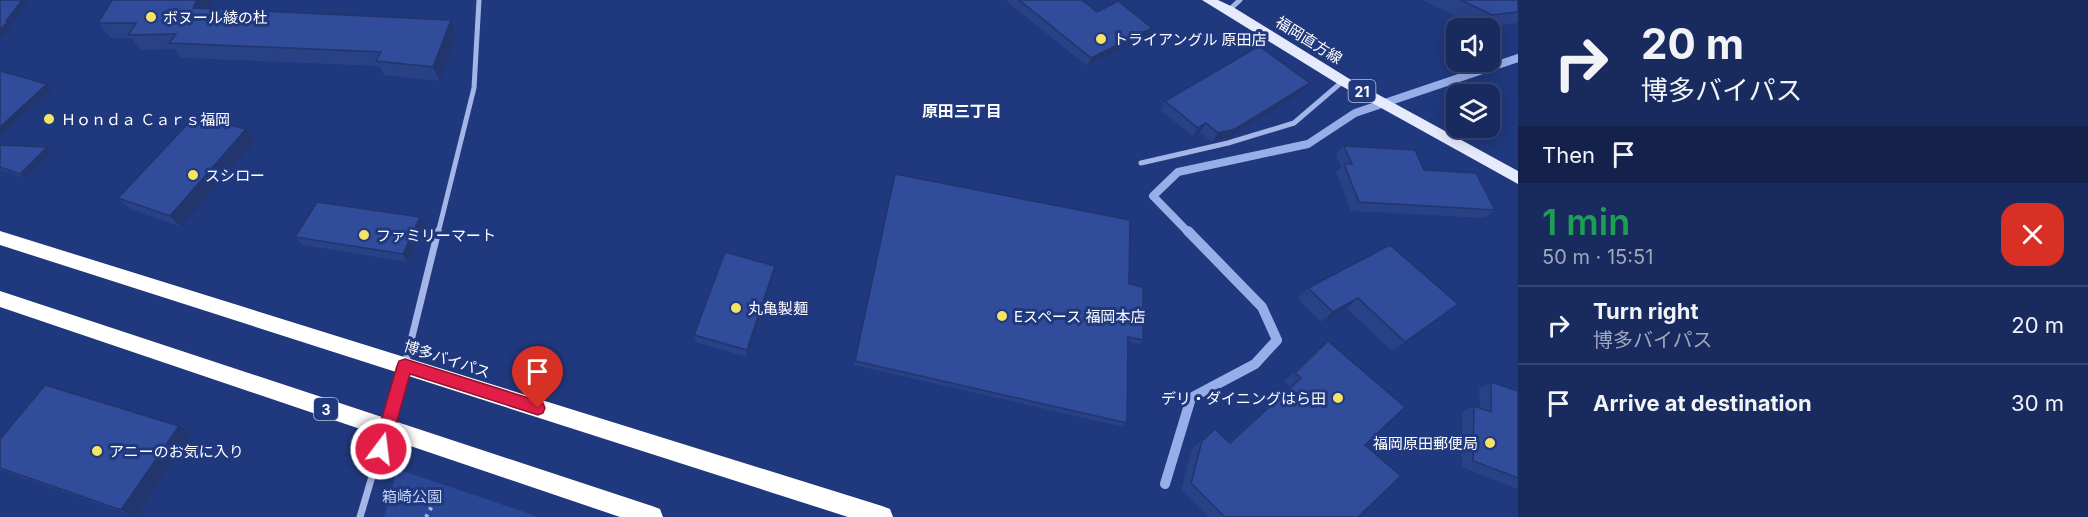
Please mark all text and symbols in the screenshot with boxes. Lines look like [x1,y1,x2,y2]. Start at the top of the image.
place label: ボヌール綾の杜 [163,8,268,27]
marker: ボヌール綾の杜 [144,10,158,24]
street label: 福岡直方線 [1272,12,1346,68]
map controls [1446,18,1500,138]
button: sound [1446,18,1500,72]
text: 20 m [1641,18,1744,69]
icon: right [1542,24,1620,102]
place label: トライアングル 原田店 [1113,30,1267,49]
marker: トライアングル 原田店 [1094,32,1108,46]
text: 博多バイパス [1641,74,1802,107]
road number: 21 [1348,80,1376,102]
button: layers [1446,84,1500,138]
district label: 原田三丁目 [922,101,1002,121]
place label: Ｈｏｎｄａ Ｃａｒｓ福岡 [61,110,230,129]
marker: Ｈｏｎｄａ Ｃａｒｓ福岡 [42,112,56,126]
icon: arrive [1607,138,1640,171]
text: Then [1542,142,1595,168]
place label: スシロー [205,166,265,185]
marker: スシロー [186,168,200,182]
text: 1 min [1542,200,1630,244]
button: close [2001,203,2064,266]
place label: ファミリーマート [376,226,496,245]
marker: ファミリーマート [357,228,371,242]
text: 50 m · 15:51 [1542,245,1653,269]
text: Turn right [1593,298,1699,324]
place label: 丸亀製麺 [748,299,808,318]
marker: 丸亀製麺 [729,301,743,315]
place label: Eスペース 福岡本店 [1014,307,1145,326]
marker: Eスペース 福岡本店 [995,309,1009,323]
icon: right [1542,309,1575,342]
text: 20 m [2011,312,2064,338]
text: 博多バイパス [1593,328,1713,352]
street label: 博多バイパス [401,336,493,382]
pin [512,346,563,408]
icon: arrive [521,355,554,388]
icon: arrive [1542,387,1575,420]
place label: デリ・ダイニングはら田 [1161,389,1326,408]
text: Arrive at destination [1593,390,1812,416]
text: 30 m [2011,390,2064,416]
marker: デリ・ダイニングはら田 [1331,391,1345,405]
road number: 3 [314,398,338,420]
position arrow [349,417,413,481]
place label: 福岡原田郵便局 [1373,434,1478,453]
marker: 福岡原田郵便局 [1483,436,1497,450]
place label: アニーのお気に入り [109,442,244,461]
marker: アニーのお気に入り [90,444,104,458]
park label: 箱崎公園 [382,487,442,506]

